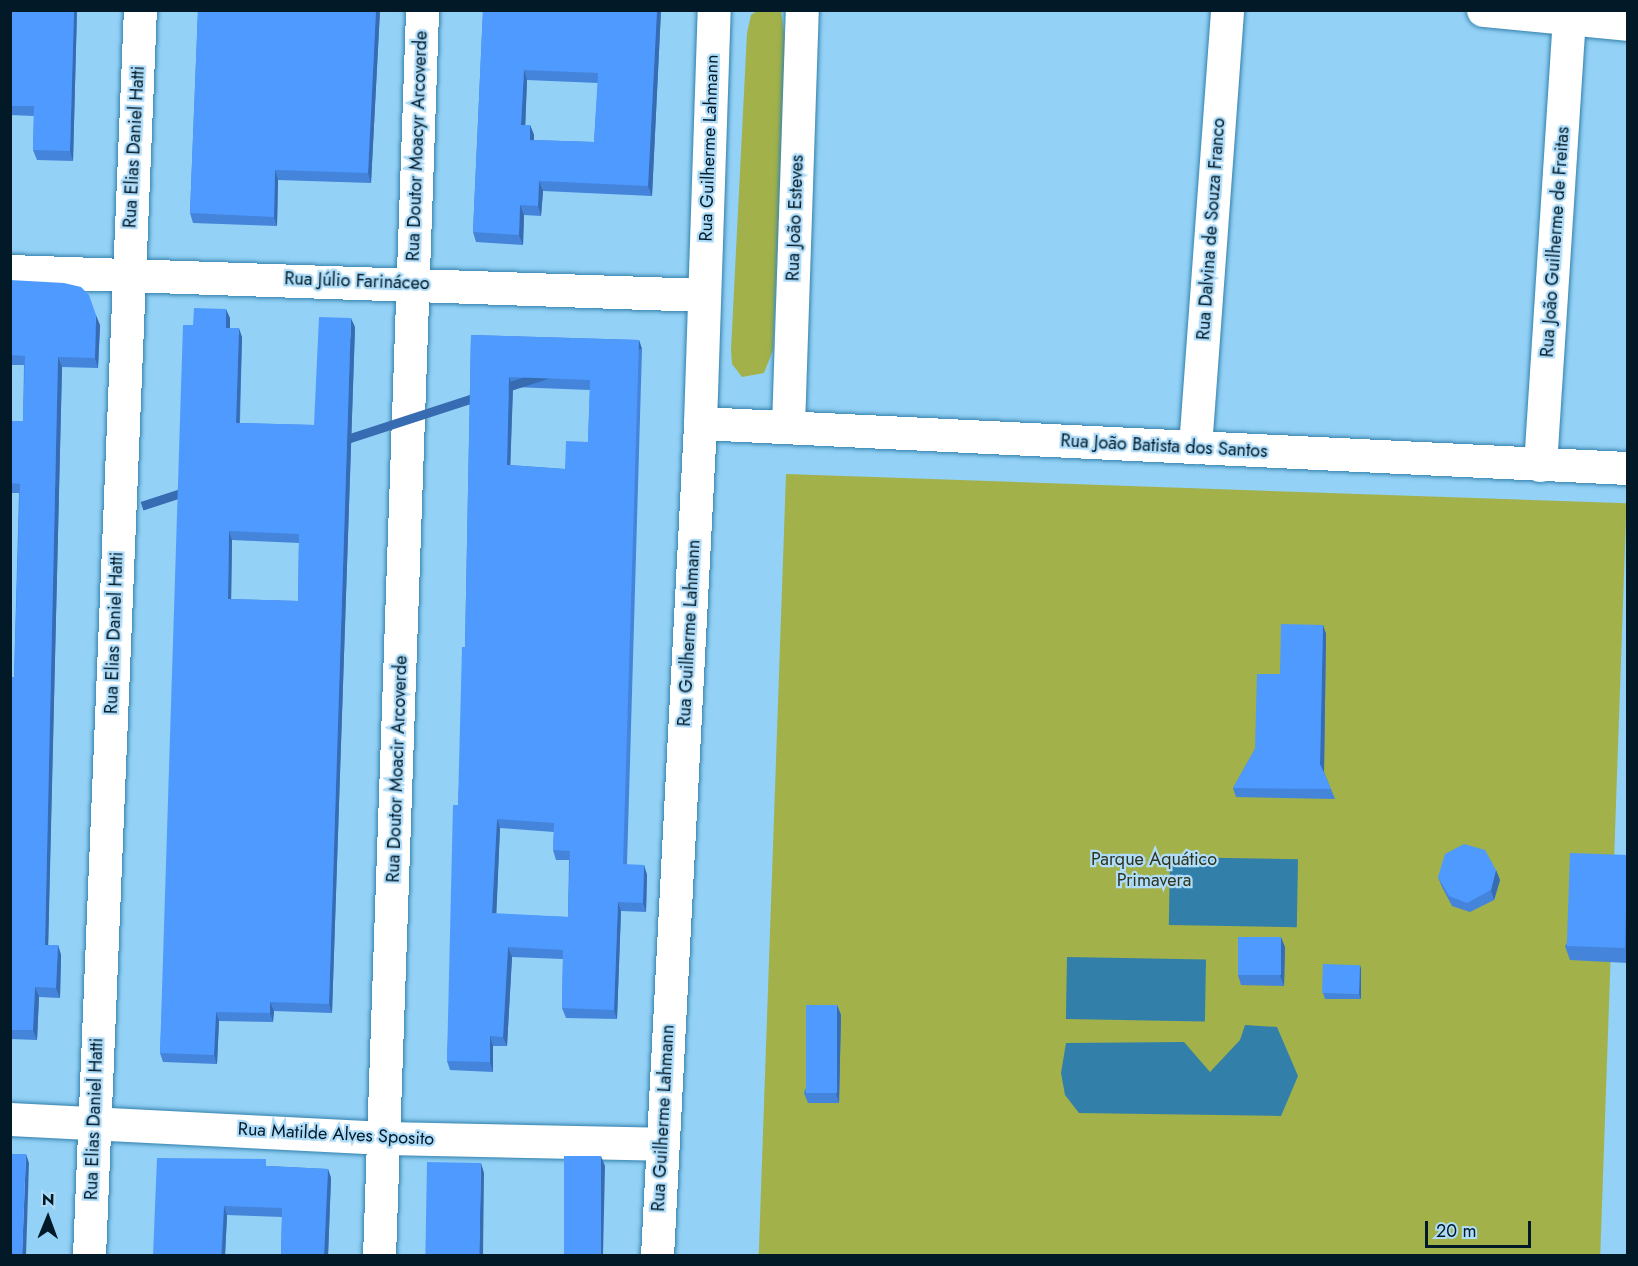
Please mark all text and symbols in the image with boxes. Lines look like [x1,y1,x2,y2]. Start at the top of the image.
street label: Rua Doutor Moacyr Arcoverde [402,30,432,262]
street label: Rua Guilherme Lahmann [695,54,723,242]
street label: Rua Elias Daniel Hatti [119,65,149,229]
street label: Rua Dalvina de Souza Franco [1192,117,1230,341]
street label: Rua João Guilherme de Freitas [1536,126,1574,358]
street label: Rua João Esteves [782,154,808,282]
street label: Rua Júlio Farináceo [284,268,430,294]
street label: Rua João Batista dos Santos [1060,430,1268,462]
street label: Rua Guilherme Lahmann [673,539,705,727]
street label: Rua Elias Daniel Hatti [100,552,128,714]
street label: Rua Doutor Moacir Arcoverde [382,655,412,883]
park label: Parque Aquático Primavera [1091,849,1217,892]
street label: Rua Guilherme Lahmann [647,1024,679,1212]
street label: Rua Elias Daniel Hatti [80,1038,108,1200]
street label: Rua Matilde Alves Sposito [237,1118,435,1150]
north arrow [18,1188,78,1248]
text: N [42,1188,55,1211]
scale bar [1428,1209,1534,1247]
text: 20 m [1436,1218,1476,1244]

